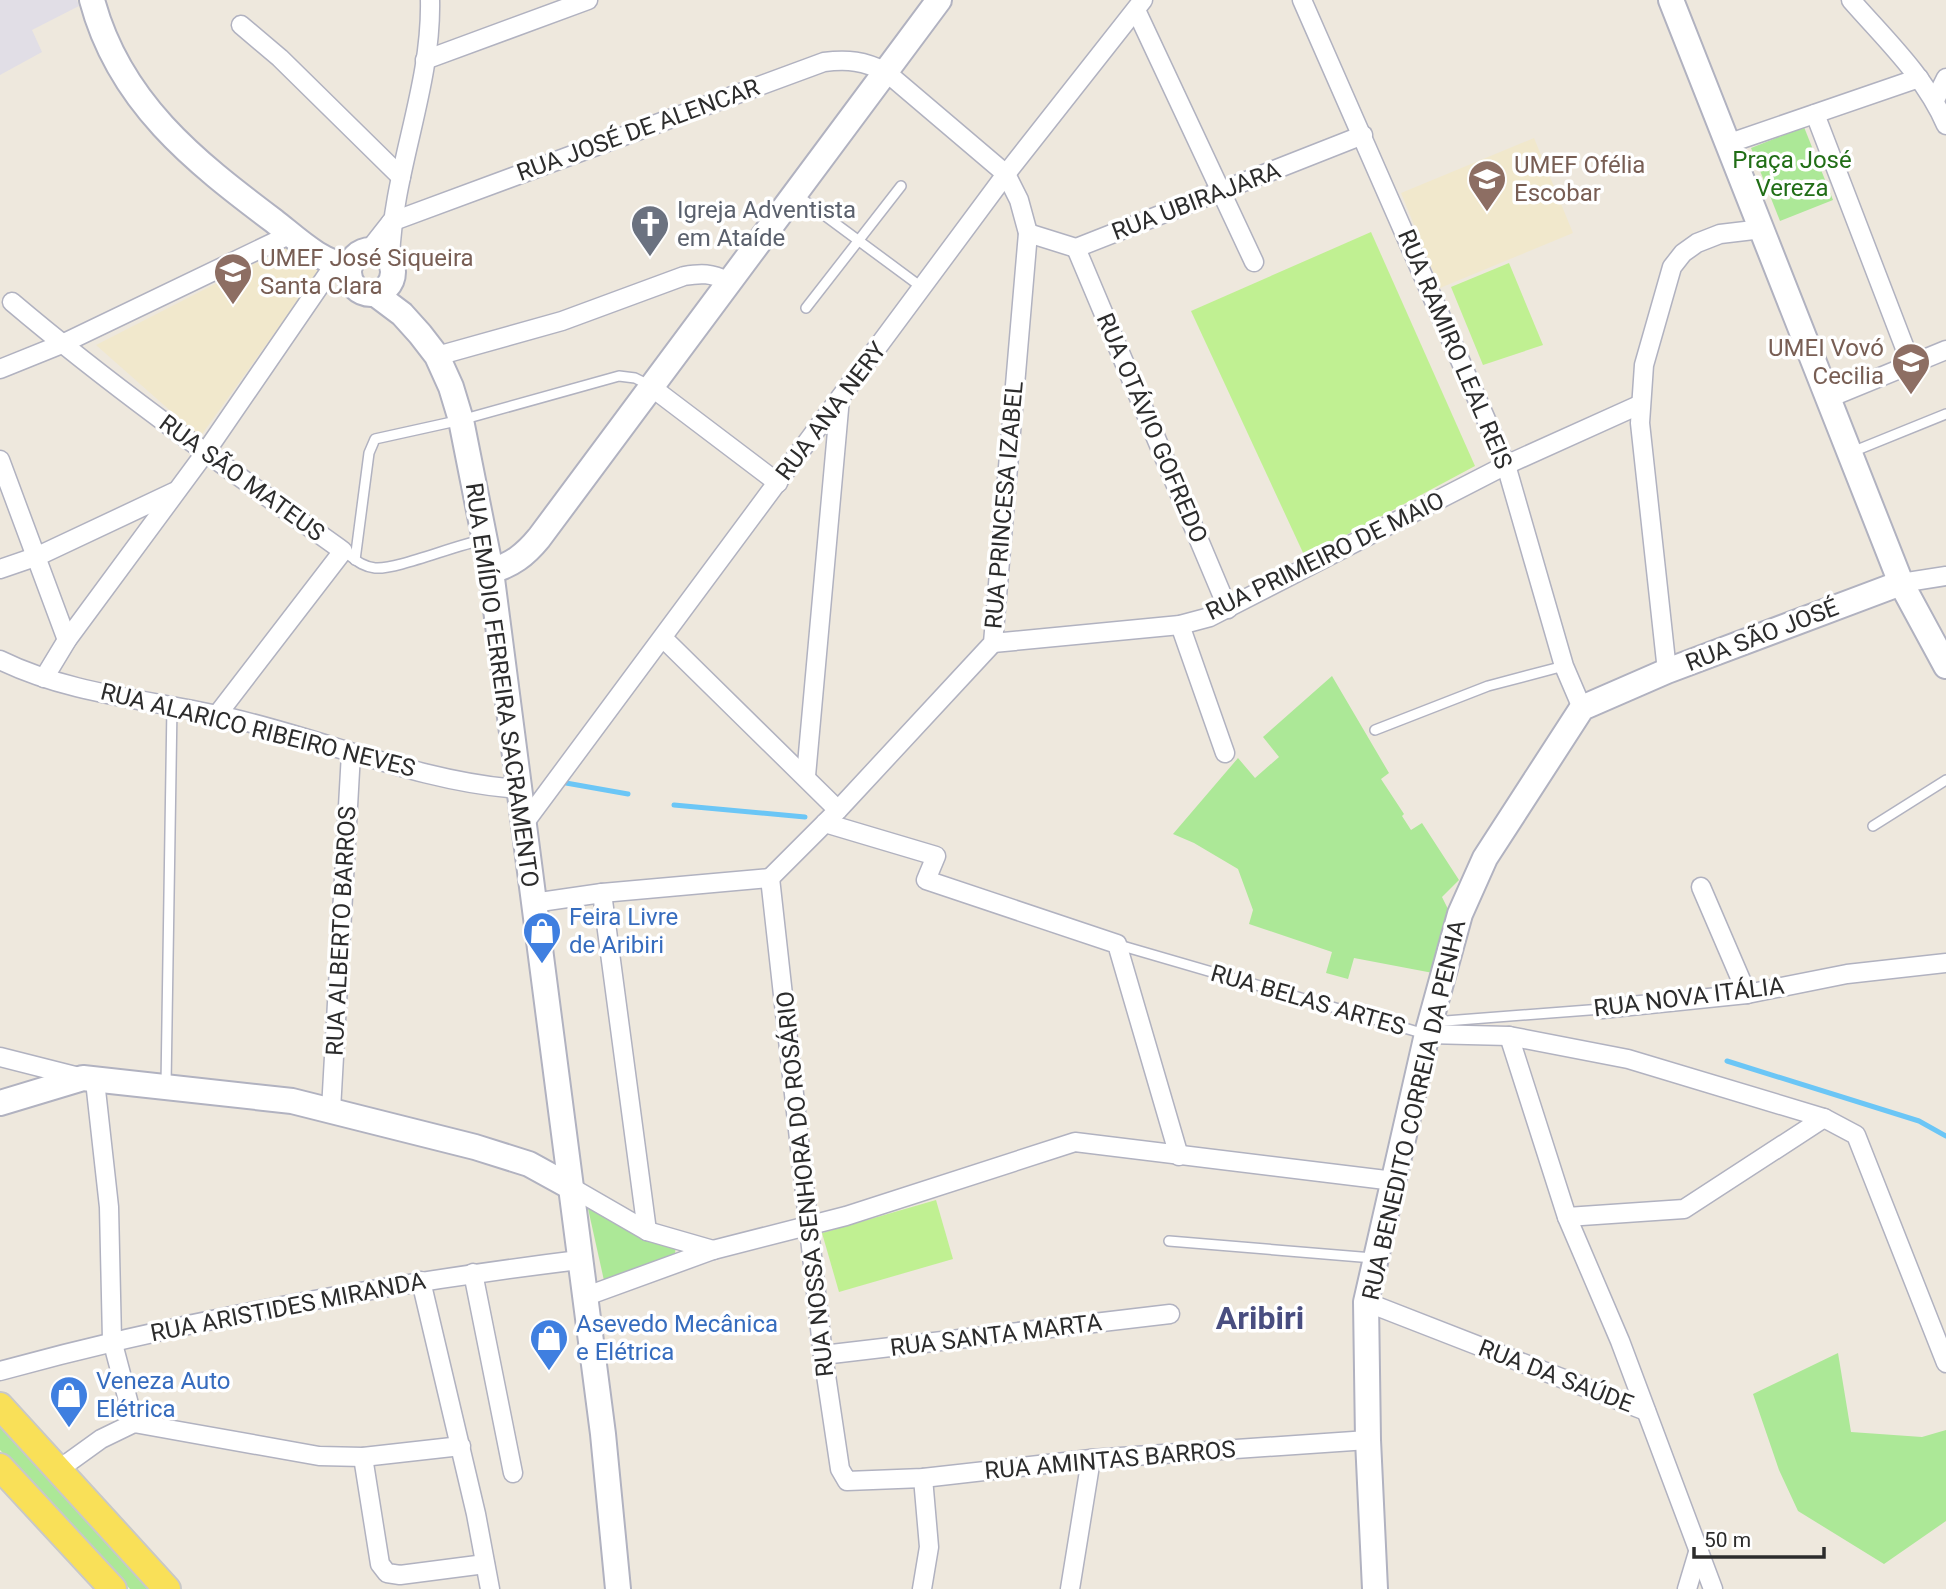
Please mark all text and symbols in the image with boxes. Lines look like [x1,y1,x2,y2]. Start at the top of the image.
street label: RUA JOSÉ DE ALENCAR [513,73,763,187]
park label: Praça José Vereza [1732,146,1852,202]
place label: UMEF Ofélia Escobar [1514,151,1645,207]
street label: RUA UBIRAJARA [1108,156,1285,246]
school or university icon: UMEF Ofélia Escobar [1466,158,1508,213]
place label: Igreja Adventista em Ataíde [677,196,856,252]
church icon: Igreja Adventista em Ataíde [629,203,671,258]
street label: RUA RAMIRO LEAL REIS [1392,225,1518,473]
place label: UMEF José Siqueira Santa Clara [260,244,474,300]
school or university icon: UMEF José Siqueira Santa Clara [212,251,254,306]
street label: RUA OTÁVIO GOFREDO [1091,309,1213,547]
place label: UMEI Vovó Cecilia [1768,334,1884,390]
street label: RUA ANA NERY [770,336,892,486]
school or university icon: UMEI Vovó Cecilia [1890,341,1932,396]
street label: RUA PRINCESA IZABEL [979,380,1029,630]
street label: RUA SÃO MATEUS [154,409,330,547]
street label: RUA EMÍDIO FERREIRA SACRAMENTO [460,481,544,889]
street label: RUA PRIMEIRO DE MAIO [1201,486,1449,626]
street label: RUA SÃO JOSÉ [1682,593,1842,677]
street label: RUA ALARICO RIBEIRO NEVES [98,677,418,783]
street label: RUA ALBERTO BARROS [320,805,362,1057]
place label: Feira Livre de Aribiri [569,903,678,959]
shop icon: Feira Livre de Aribiri [521,910,563,965]
street label: RUA BENEDITO CORREIA DA PENHA [1357,917,1471,1303]
street label: RUA BELAS ARTES [1208,959,1408,1041]
street label: RUA NOVA ITÁLIA [1592,971,1786,1023]
street label: RUA NOSSA SENHORA DO ROSÁRIO [771,990,839,1378]
street label: RUA ARISTIDES MIRANDA [148,1267,428,1347]
district label: Aribiri [1216,1299,1304,1337]
street label: RUA SANTA MARTA [889,1308,1104,1362]
place label: Asevedo Mecânica e Elétrica [576,1310,778,1366]
shop icon: Asevedo Mecânica e Elétrica [528,1317,570,1372]
street label: RUA DA SAÚDE [1475,1334,1637,1418]
place label: Veneza Auto Elétrica [96,1367,230,1423]
shop icon: Veneza Auto Elétrica [48,1374,90,1429]
street label: RUA AMINTAS BARROS [983,1435,1237,1485]
scale bar [1694,1516,1824,1560]
text: 50 m [1704,1528,1751,1552]

